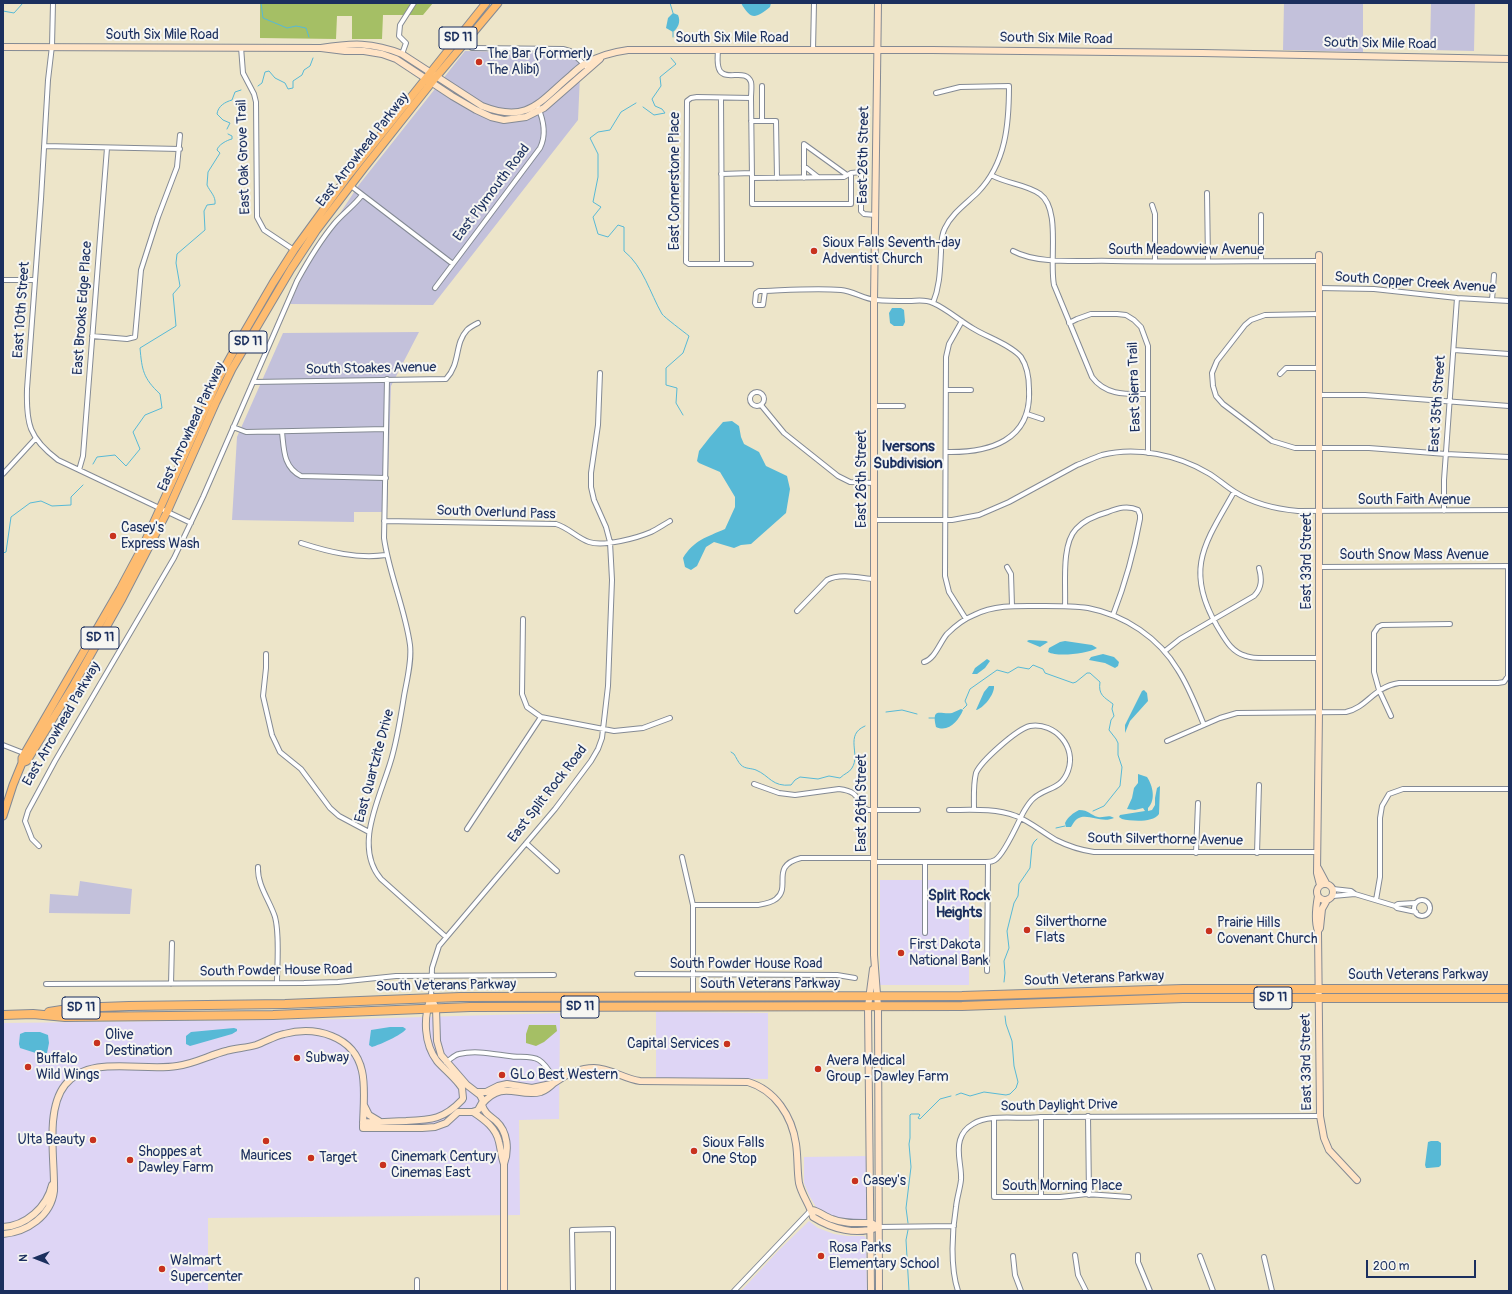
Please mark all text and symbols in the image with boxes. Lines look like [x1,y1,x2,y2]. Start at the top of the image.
street label: South Six Mile Road [105,27,219,43]
road number: SD 11 [439,27,477,49]
street label: South Six Mile Road [675,30,789,46]
street label: South Six Mile Road [999,30,1113,48]
street label: South Six Mile Road [1323,35,1437,53]
place label: The Bar (Formerly The Alibi) [487,46,592,78]
marker: The Bar (Formerly The Alibi) [474,57,484,67]
street label: East Arrowhead Parkway [313,89,413,211]
street label: East Oak Grove Trail [234,99,254,215]
street label: East 26th Street [855,106,873,204]
street label: East Cornerstone Place [667,112,683,250]
street label: East Plymouth Road [450,141,534,245]
place label: Sioux Falls Seventh-day Adventist Church [822,235,961,268]
street label: East Brooks Edge Place [70,241,96,375]
street label: South Meadowview Avenue [1108,242,1264,258]
marker: Sioux Falls Seventh-day Adventist Church [809,246,819,256]
street label: East 10th Street [10,261,34,359]
street label: South Copper Creek Avenue [1334,269,1496,297]
road number: SD 11 [229,331,267,353]
street label: East Sierra Trail [1125,341,1145,433]
street label: East 35th Street [1426,355,1450,453]
street label: South Stoakes Avenue [305,359,437,379]
street label: East Arrowhead Parkway [155,360,229,494]
street label: East 26th Street [854,430,870,528]
district label: Iversons Subdivision [873,438,943,473]
street label: South Faith Avenue [1358,492,1470,508]
street label: South Overlund Pass [436,503,556,523]
street label: East 33rd Street [1299,513,1315,609]
place label: Casey's Express Wash [121,520,200,552]
marker: Casey's Express Wash [108,531,118,541]
street label: South Snow Mass Avenue [1339,547,1489,563]
road number: SD 11 [81,627,119,649]
street label: East Arrowhead Parkway [20,659,104,789]
street label: East Quartzite Drive [352,707,398,825]
street label: East Split Rock Road [505,742,591,846]
street label: East 26th Street [854,754,870,852]
street label: South Silverthorne Avenue [1087,830,1243,850]
district label: Split Rock Heights [928,887,990,922]
place label: Silverthorne Flats [1035,914,1107,946]
place label: Prairie Hills Covenant Church [1217,915,1317,948]
marker: Silverthorne Flats [1022,925,1032,935]
marker: Prairie Hills Covenant Church [1204,926,1214,936]
place label: First Dakota National Bank [909,937,989,970]
marker: First Dakota National Bank [896,948,906,958]
street label: South Powder House Road [669,956,823,972]
street label: South Powder House Road [199,961,353,981]
street label: South Veterans Parkway [1348,967,1488,983]
street label: South Veterans Parkway [1024,968,1164,990]
street label: South Veterans Parkway [376,976,516,996]
street label: South Veterans Parkway [700,976,840,992]
road number: SD 11 [1254,987,1292,1009]
road number: SD 11 [561,996,599,1018]
road number: SD 11 [62,997,100,1019]
street label: East 33rd Street [1298,1013,1316,1111]
place label: Olive Destination [105,1027,172,1060]
place label: Capital Services [627,1036,719,1052]
marker: Olive Destination [92,1038,102,1048]
marker: Capital Services [722,1039,732,1049]
place label: Subway [305,1050,349,1066]
place label: Buffalo Wild Wings [36,1051,99,1084]
marker: Subway [292,1053,302,1063]
place label: Avera Medical Group - Dawley Farm [826,1053,949,1086]
marker: Buffalo Wild Wings [23,1062,33,1072]
marker: Avera Medical Group - Dawley Farm [813,1064,823,1074]
place label: GLo Best Western [510,1067,618,1083]
marker: GLo Best Western [497,1070,507,1080]
street label: South Daylight Drive [1000,1097,1118,1115]
place label: Ulta Beauty [17,1132,85,1148]
marker: Ulta Beauty [88,1135,98,1145]
place label: Sioux Falls One Stop [702,1135,764,1168]
marker: Maurices [261,1136,271,1146]
place label: Shoppes at Dawley Farm [138,1144,214,1176]
marker: Sioux Falls One Stop [689,1146,699,1156]
place label: Maurices [240,1148,292,1164]
place label: Cinemark Century Cinemas East [391,1149,496,1182]
place label: Target [319,1150,357,1166]
marker: Target [306,1153,316,1163]
marker: Shoppes at Dawley Farm [125,1155,135,1165]
marker: Cinemark Century Cinemas East [378,1160,388,1170]
place label: Casey's [863,1173,906,1189]
marker: Casey's [850,1176,860,1186]
street label: South Morning Place [1002,1178,1122,1194]
north arrow [16,1238,56,1278]
place label: Rosa Parks Elementary School [829,1240,940,1272]
marker: Rosa Parks Elementary School [816,1251,826,1261]
scale bar [1368,1252,1478,1278]
place label: Walmart Supercenter [170,1253,243,1286]
text: N [17,1254,30,1262]
text: 200 m [1373,1259,1409,1274]
marker: Walmart Supercenter [157,1264,167,1274]

